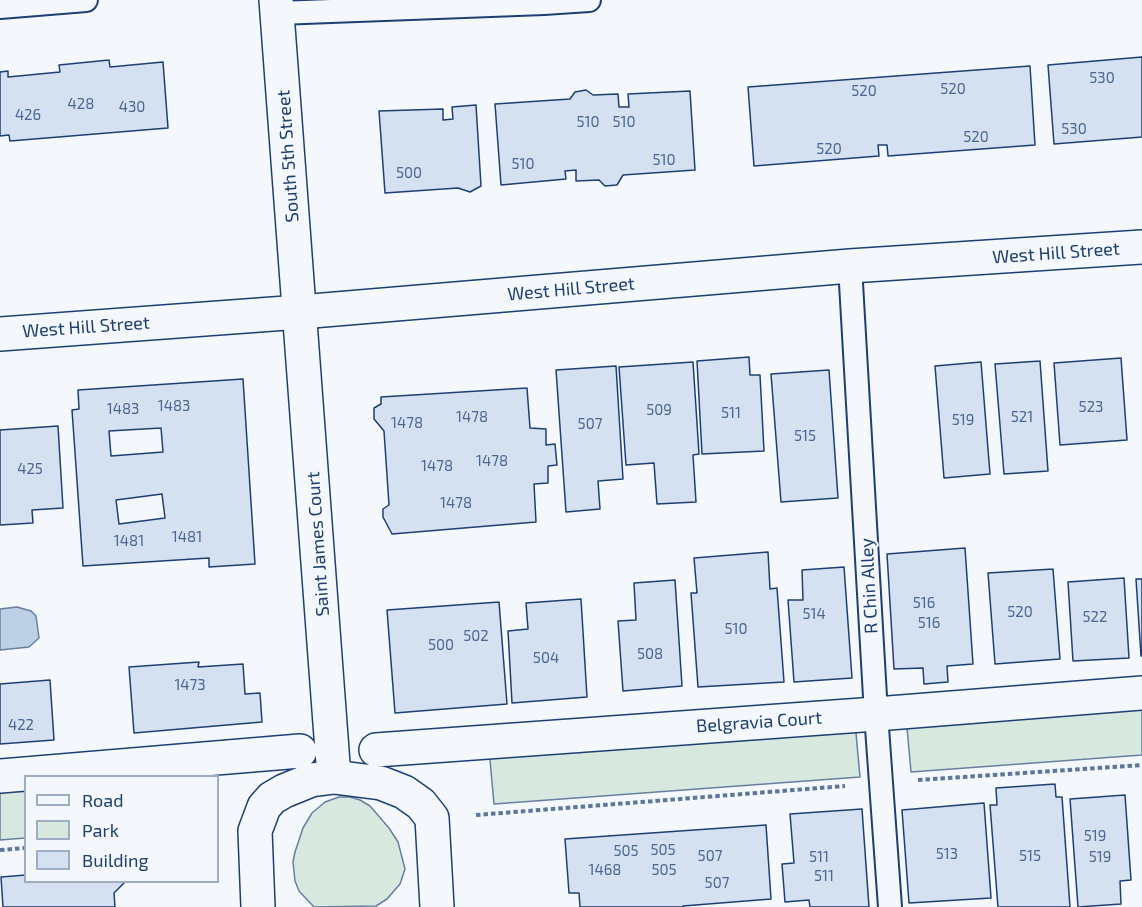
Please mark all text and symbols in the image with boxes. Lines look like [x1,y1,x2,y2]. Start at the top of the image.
house number: 530 [1089,69,1115,87]
house number: 520 [940,80,966,98]
house number: 520 [851,82,877,100]
street label: South 5th Street [273,89,303,223]
house number: 428 [68,95,94,113]
house number: 430 [119,98,145,116]
house number: 426 [15,106,41,124]
house number: 510 [576,113,600,131]
house number: 510 [612,113,636,131]
house number: 530 [1061,120,1087,138]
house number: 520 [963,128,989,146]
house number: 520 [816,140,842,158]
house number: 510 [652,151,676,169]
house number: 510 [511,155,535,173]
house number: 500 [396,164,422,182]
street label: West Hill Street [992,238,1120,268]
street label: West Hill Street [506,273,636,305]
street label: West Hill Street [22,312,150,342]
house number: 1483 [158,397,190,415]
house number: 523 [1079,398,1103,416]
house number: 1483 [107,400,139,418]
house number: 509 [646,401,672,419]
house number: 511 [721,404,741,422]
house number: 1478 [456,408,488,426]
house number: 521 [1011,408,1033,426]
house number: 519 [952,411,974,429]
house number: 1478 [391,414,423,432]
house number: 507 [578,415,602,433]
house number: 515 [794,427,816,445]
house number: 1478 [476,452,508,470]
house number: 1478 [421,457,453,475]
house number: 425 [17,460,43,478]
street label: Saint James Court [302,471,334,617]
house number: 1478 [440,494,472,512]
house number: 1481 [172,528,202,546]
house number: 1481 [114,532,144,550]
street label: R Chin Alley [856,538,882,634]
house number: 516 [913,594,935,612]
house number: 520 [1007,603,1033,621]
house number: 514 [802,605,826,623]
house number: 522 [1083,608,1107,626]
house number: 516 [918,614,940,632]
house number: 510 [724,620,748,638]
house number: 502 [463,627,489,645]
house number: 500 [428,636,454,654]
house number: 508 [637,645,663,663]
house number: 504 [533,649,559,667]
house number: 1473 [174,676,206,694]
street label: Belgravia Court [695,707,823,737]
house number: 422 [8,716,34,734]
legend [24,775,219,883]
text: Road [82,789,123,811]
text: Park [82,819,119,841]
house number: 519 [1084,827,1106,845]
house number: 505 [650,841,676,859]
house number: 505 [613,842,639,860]
house number: 513 [936,845,958,863]
house number: 507 [698,847,722,865]
house number: 515 [1019,847,1041,865]
house number: 511 [809,848,829,866]
house number: 519 [1089,848,1111,866]
text: Building [82,849,149,871]
house number: 1468 [589,861,621,879]
house number: 505 [651,861,677,879]
house number: 511 [814,867,834,885]
house number: 507 [705,874,729,892]

